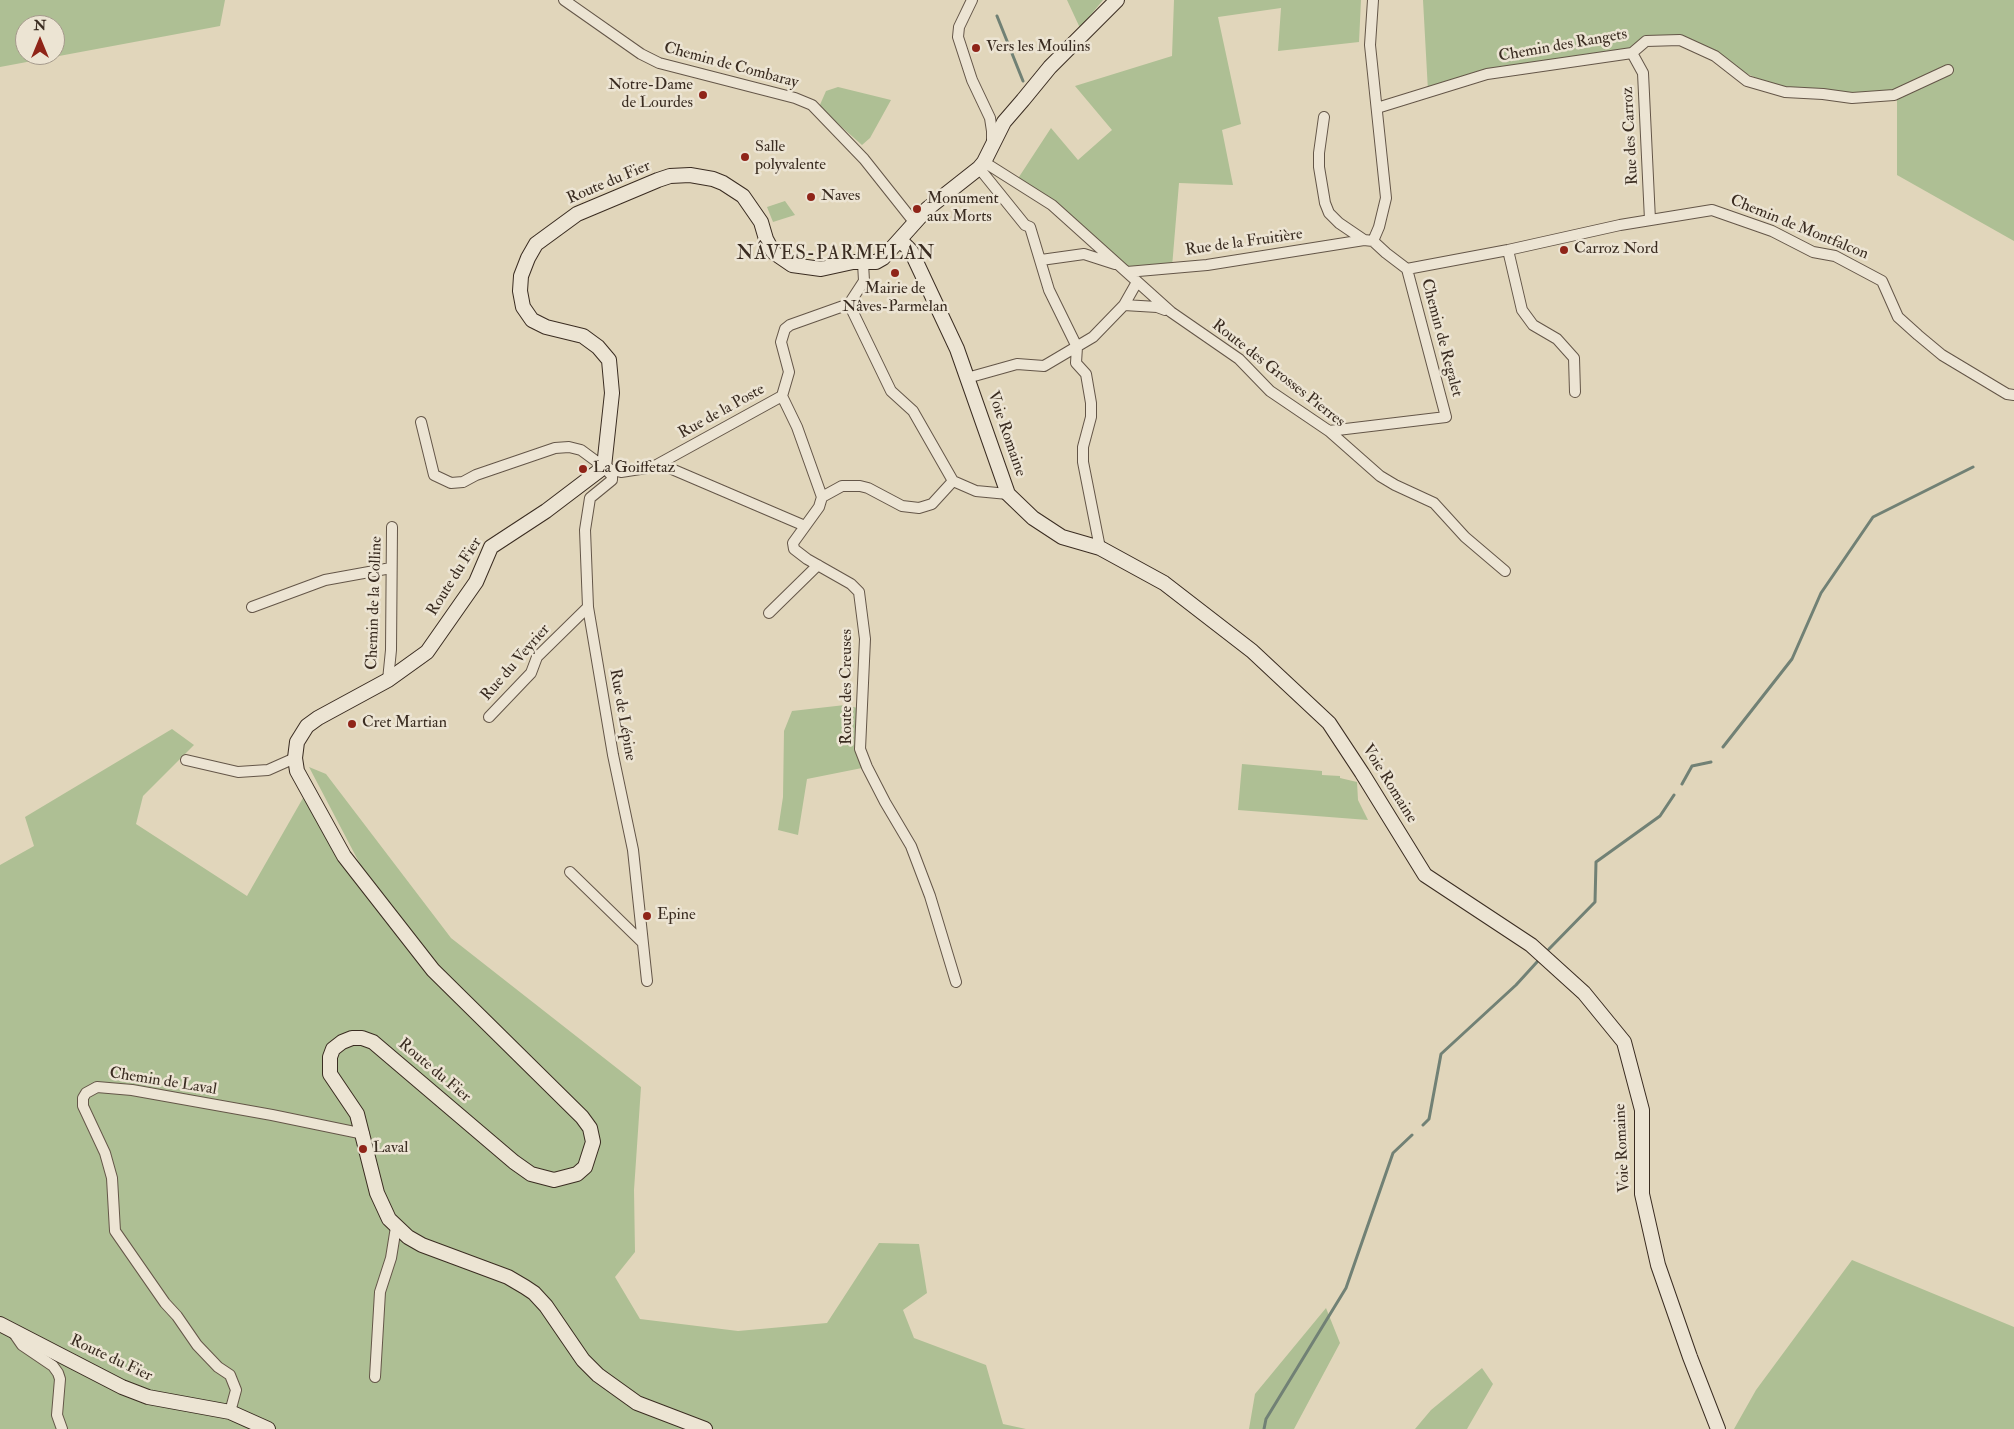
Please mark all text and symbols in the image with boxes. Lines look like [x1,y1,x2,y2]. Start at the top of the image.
north arrow [15,15,65,65]
text: N [34,17,46,34]
street label: Chemin des Rangets [1497,25,1629,67]
place label: Vers les Moulins [986,38,1090,58]
street label: Chemin de Combaray [662,39,800,93]
marker: Vers les Moulins [970,42,982,54]
place label: Notre-Dame de Lourdes [608,76,693,114]
street label: Rue des Carroz [1619,86,1643,186]
marker: Notre-Dame de Lourdes [697,89,709,101]
place label: Salle polyvalente [755,138,826,176]
marker: Salle polyvalente [739,151,751,163]
street label: Route du Fier [564,157,654,209]
place label: Naves [821,187,860,207]
place label: Monument aux Morts [927,190,999,228]
marker: Naves [805,191,817,203]
street label: Chemin de Montfalcon [1727,191,1871,265]
marker: Monument aux Morts [911,203,923,215]
street label: Rue de la Fruitière [1184,225,1304,261]
place label: Carroz Nord [1574,240,1658,260]
district label: NÂVES-PARMELAN [735,244,937,266]
marker: Carroz Nord [1558,244,1570,256]
marker: Mairie de Nâves-Parmelan [889,267,901,279]
street label: Chemin de Regalet [1416,277,1466,399]
place label: Mairie de Nâves-Parmelan [842,280,948,318]
street label: Route des Grosses Pierres [1208,316,1348,432]
street label: Rue de la Poste [676,380,768,444]
street label: Voie Romaine [982,389,1030,479]
place label: La Goiffetaz [593,459,675,479]
marker: La Goiffetaz [577,463,589,475]
street label: Route du Fier [423,534,487,620]
street label: Chemin de la Colline [363,536,387,670]
street label: Rue du Veyrier [477,621,555,705]
street label: Route des Creuses [838,629,858,745]
street label: Rue de Lépine [604,668,640,762]
place label: Cret Martian [362,714,447,734]
marker: Cret Martian [346,718,358,730]
street label: Voie Romaine [1357,741,1421,827]
place label: Epine [657,906,696,926]
marker: Epine [641,910,653,922]
street label: Route du Fier [394,1035,474,1107]
street label: Chemin de Laval [108,1064,218,1100]
street label: Voie Romaine [1611,1103,1635,1193]
place label: Laval [373,1139,408,1159]
marker: Laval [357,1143,369,1155]
street label: Route du Fier [67,1332,155,1386]

